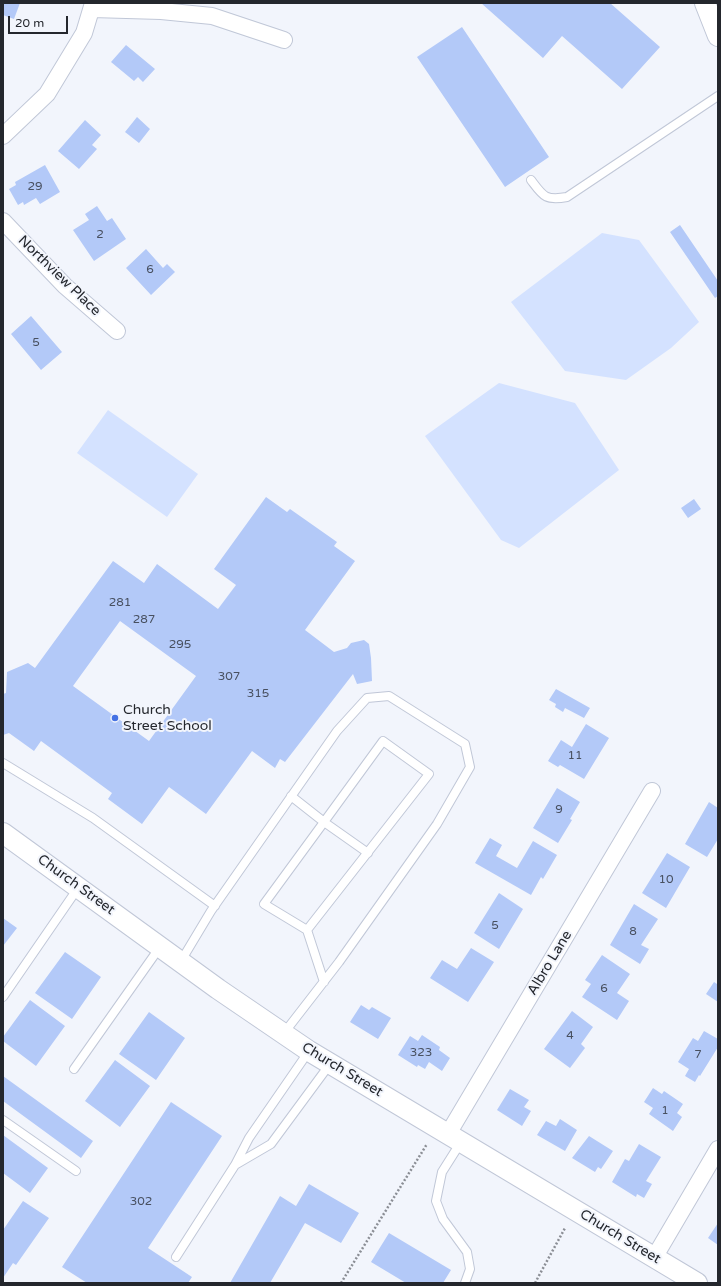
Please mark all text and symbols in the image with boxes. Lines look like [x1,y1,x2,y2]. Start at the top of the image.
scale bar [10,8,70,34]
text: 20 m [15,16,44,30]
house number: 29 [27,180,43,194]
house number: 2 [96,228,104,242]
street label: Northview Place [14,232,104,320]
house number: 6 [146,263,154,277]
house number: 5 [32,336,40,350]
house number: 281 [109,596,131,610]
house number: 287 [133,613,155,627]
house number: 295 [169,638,191,652]
house number: 307 [218,670,240,684]
house number: 315 [247,687,269,701]
place label: Church Street School [123,702,212,734]
marker: Church Street School [110,713,120,723]
house number: 11 [567,749,583,763]
house number: 9 [555,803,563,817]
street label: Church Street [34,851,118,919]
house number: 10 [658,873,674,887]
house number: 5 [491,919,499,933]
house number: 8 [629,925,637,939]
street label: Albro Lane [524,928,576,998]
house number: 6 [600,982,608,996]
house number: 4 [566,1029,574,1043]
street label: Church Street [298,1039,386,1101]
house number: 323 [410,1046,432,1060]
house number: 7 [694,1048,702,1062]
house number: 1 [661,1104,669,1118]
house number: 302 [130,1195,152,1209]
street label: Church Street [576,1206,664,1268]

